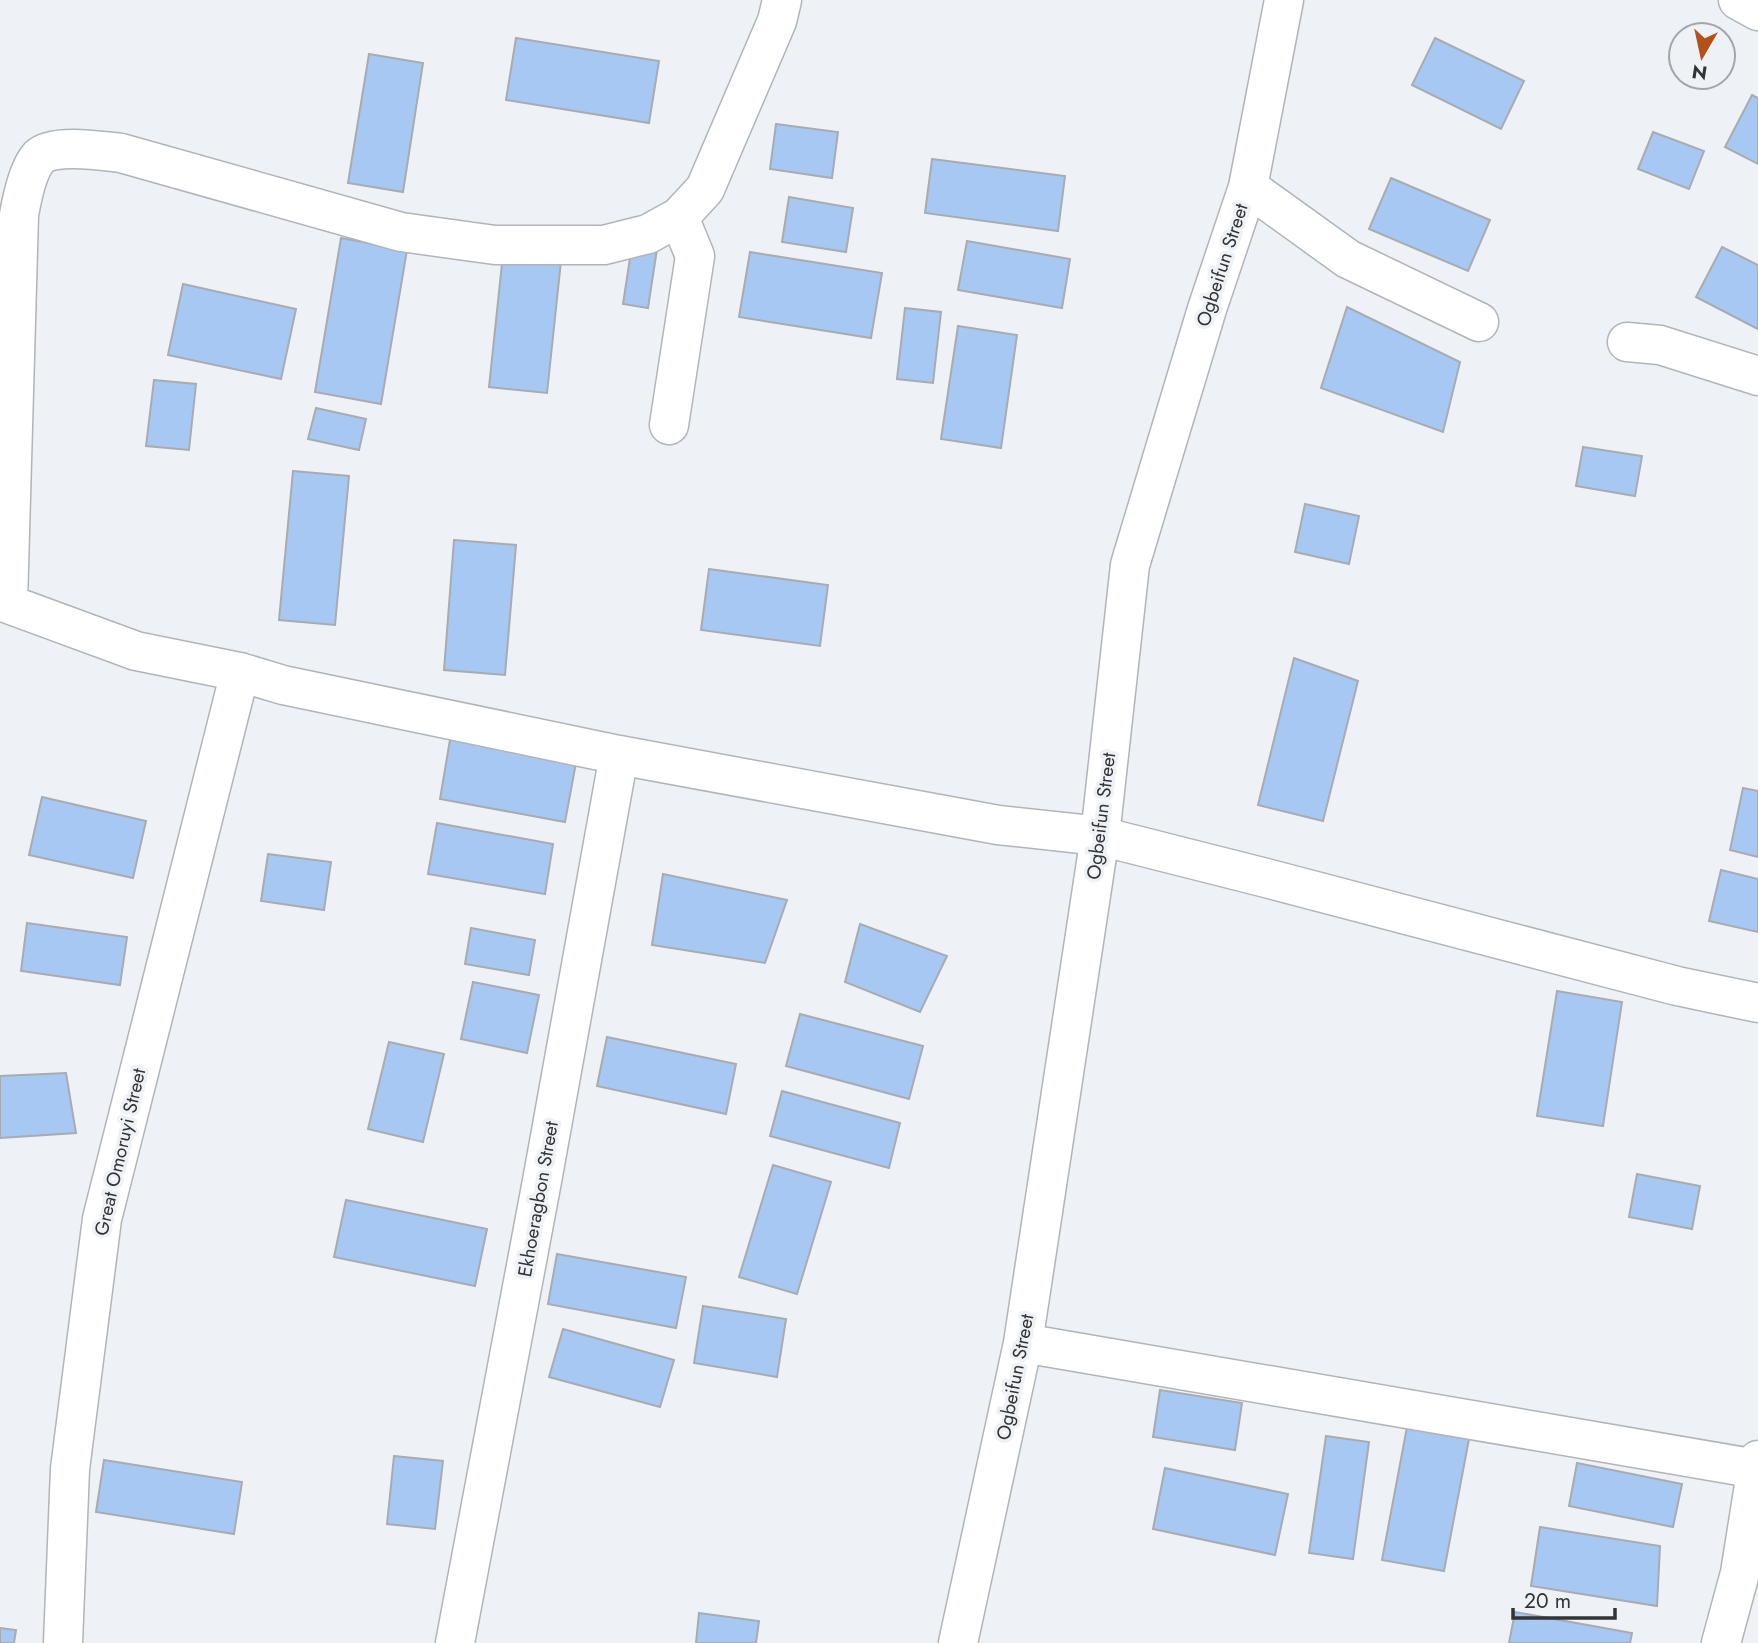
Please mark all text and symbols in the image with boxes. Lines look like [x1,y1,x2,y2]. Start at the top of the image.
north arrow [1667,21,1737,91]
text: N [1690,58,1709,87]
street label: Ogbeifun Street [1189,200,1255,330]
street label: Ogbeifun Street [1080,750,1122,881]
street label: Great Omoruyi Street [88,1065,153,1238]
street label: Ekhoeragbon Street [511,1119,565,1279]
street label: Ogbeifun Street [990,1311,1041,1442]
scale bar [1513,1576,1614,1620]
text: 20 m [1524,1586,1571,1616]

